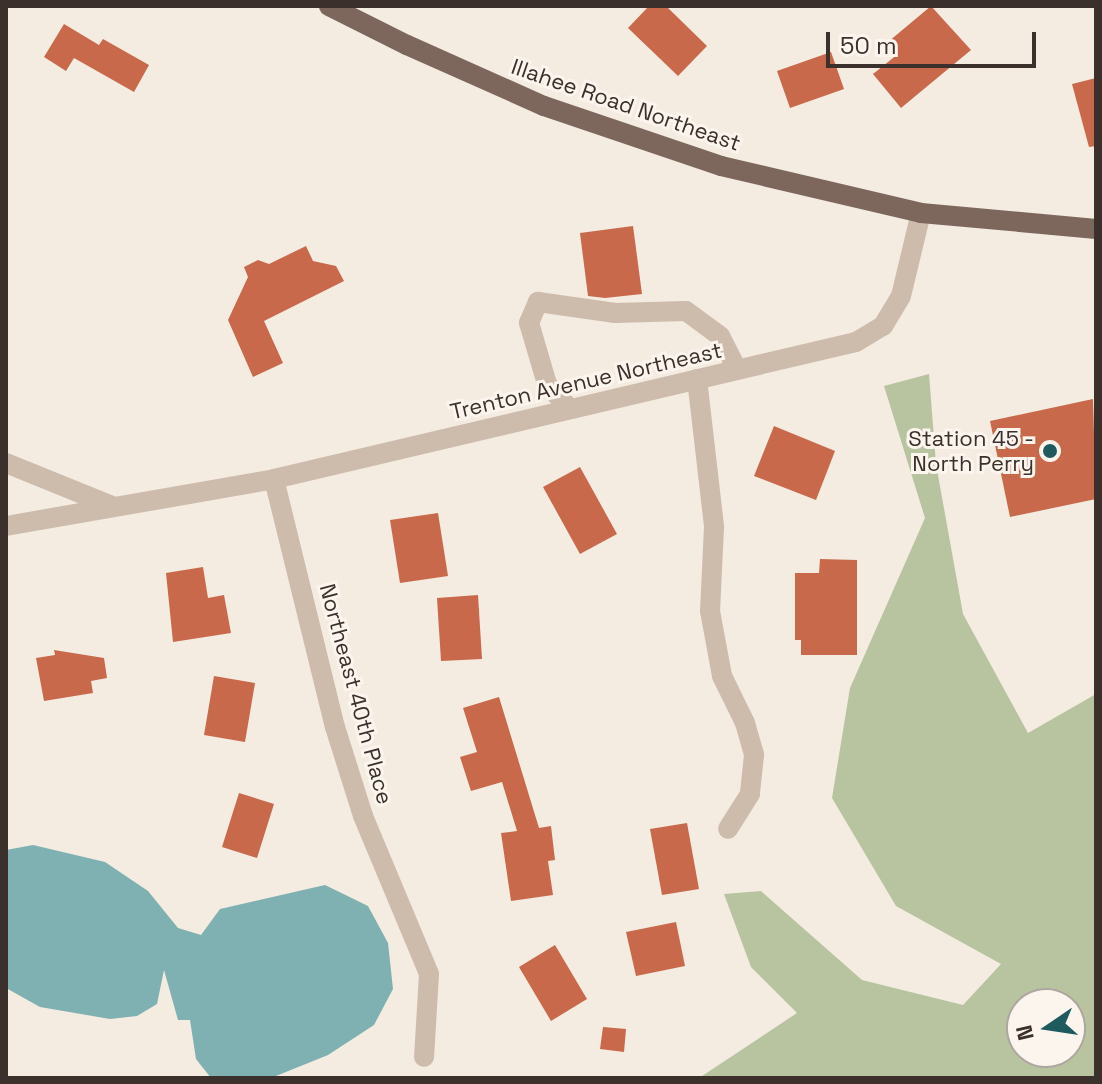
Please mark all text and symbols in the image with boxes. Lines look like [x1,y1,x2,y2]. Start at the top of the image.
scale bar [830,16,1040,66]
text: 50 m [840,30,897,61]
street label: Illahee Road Northeast [508,53,744,157]
street label: Trenton Avenue Northeast [447,337,725,425]
place label: Station 45 - North Perry [908,425,1034,476]
marker: Station 45 - North Perry [1041,442,1059,460]
street label: Northeast 40th Place [314,581,398,807]
north arrow [1006,988,1086,1068]
text: N [1009,1023,1040,1043]

